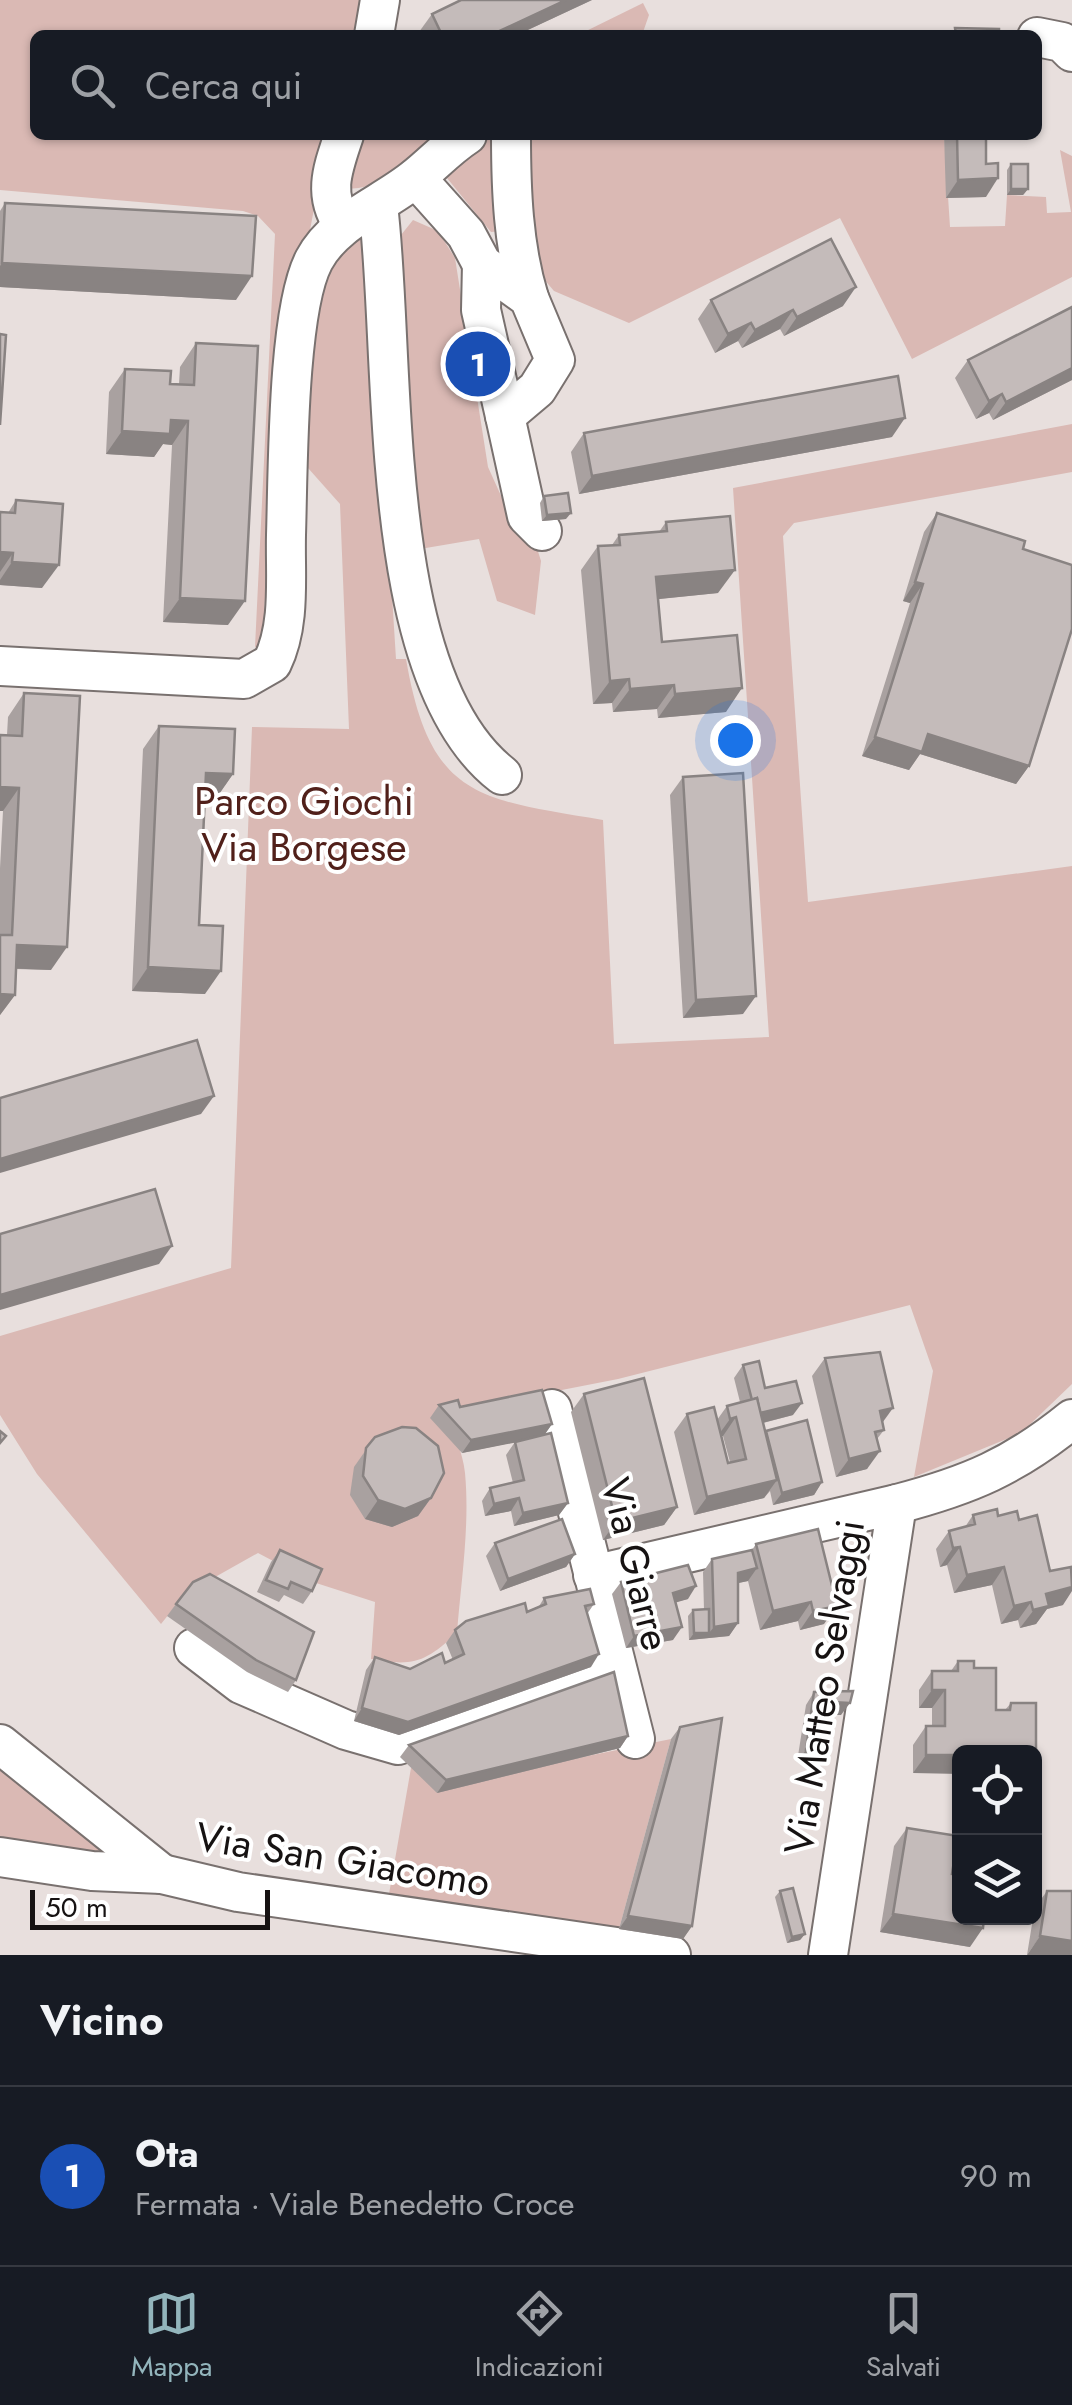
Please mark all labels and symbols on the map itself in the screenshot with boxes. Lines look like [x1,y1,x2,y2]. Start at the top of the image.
pin: 1 [446,326,510,402]
your location [710,715,761,766]
park label: Parco Giochi Via Borgese [194,772,414,876]
street label: Via Giarre [587,1472,685,1656]
street label: Via Matteo Selvaggi [769,1516,879,1858]
street label: Via San Giacomo [192,1807,494,1911]
scale bar [30,1885,270,1930]

